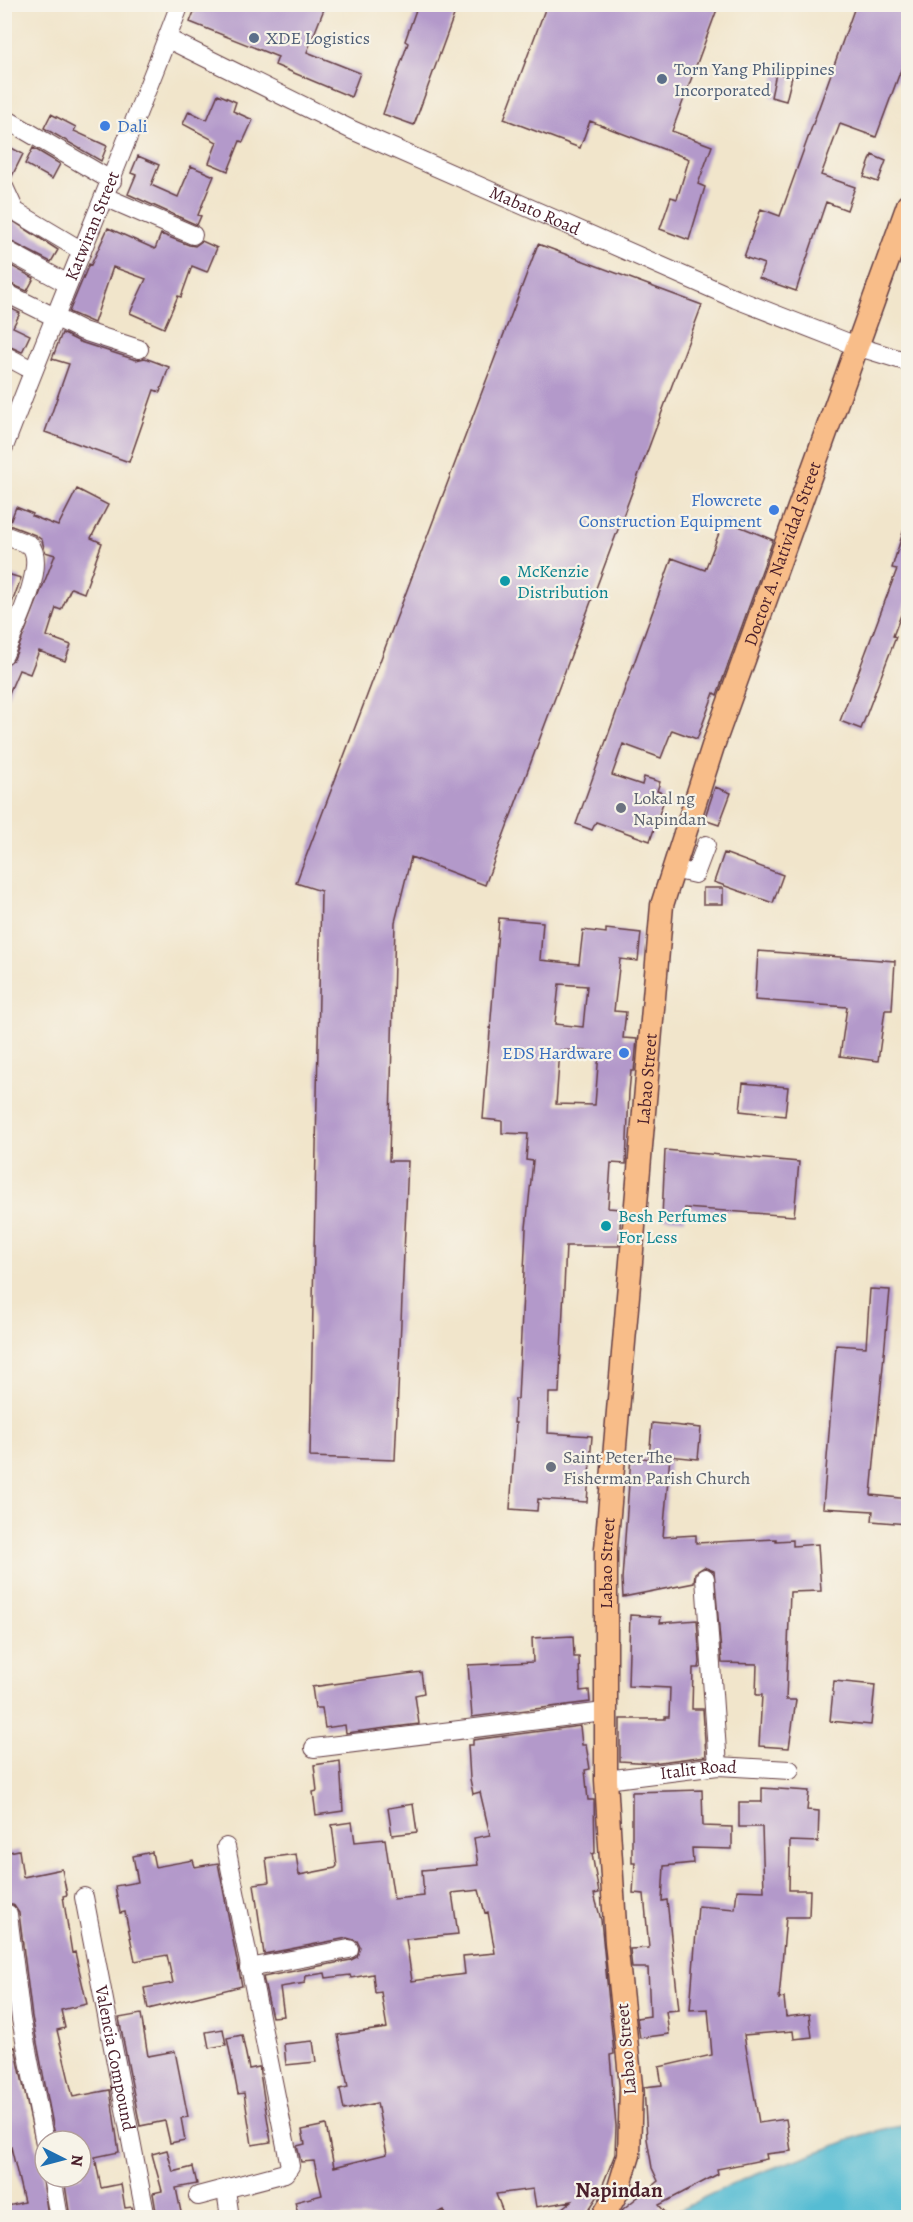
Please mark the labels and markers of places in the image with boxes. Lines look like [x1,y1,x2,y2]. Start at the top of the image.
place label: XDE Logistics [266,26,370,50]
marker: XDE Logistics [247,31,261,45]
place label: Torn Yang Philippines Incorporated [674,57,835,102]
marker: Torn Yang Philippines Incorporated [655,72,669,86]
place label: Dali [117,114,148,138]
marker: Dali [98,119,112,133]
place label: Flowcrete Construction Equipment [579,488,762,533]
marker: Flowcrete Construction Equipment [767,503,781,517]
place label: McKenzie Distribution [517,559,609,604]
marker: McKenzie Distribution [498,574,512,588]
place label: Lokal ng Napindan [633,786,706,831]
marker: Lokal ng Napindan [614,801,628,815]
place label: EDS Hardware [502,1041,612,1065]
marker: EDS Hardware [617,1046,631,1060]
place label: Besh Perfumes For Less [618,1204,727,1249]
marker: Besh Perfumes For Less [599,1219,613,1233]
place label: Saint Peter The Fisherman Parish Church [563,1445,751,1490]
marker: Saint Peter The Fisherman Parish Church [544,1460,558,1474]

